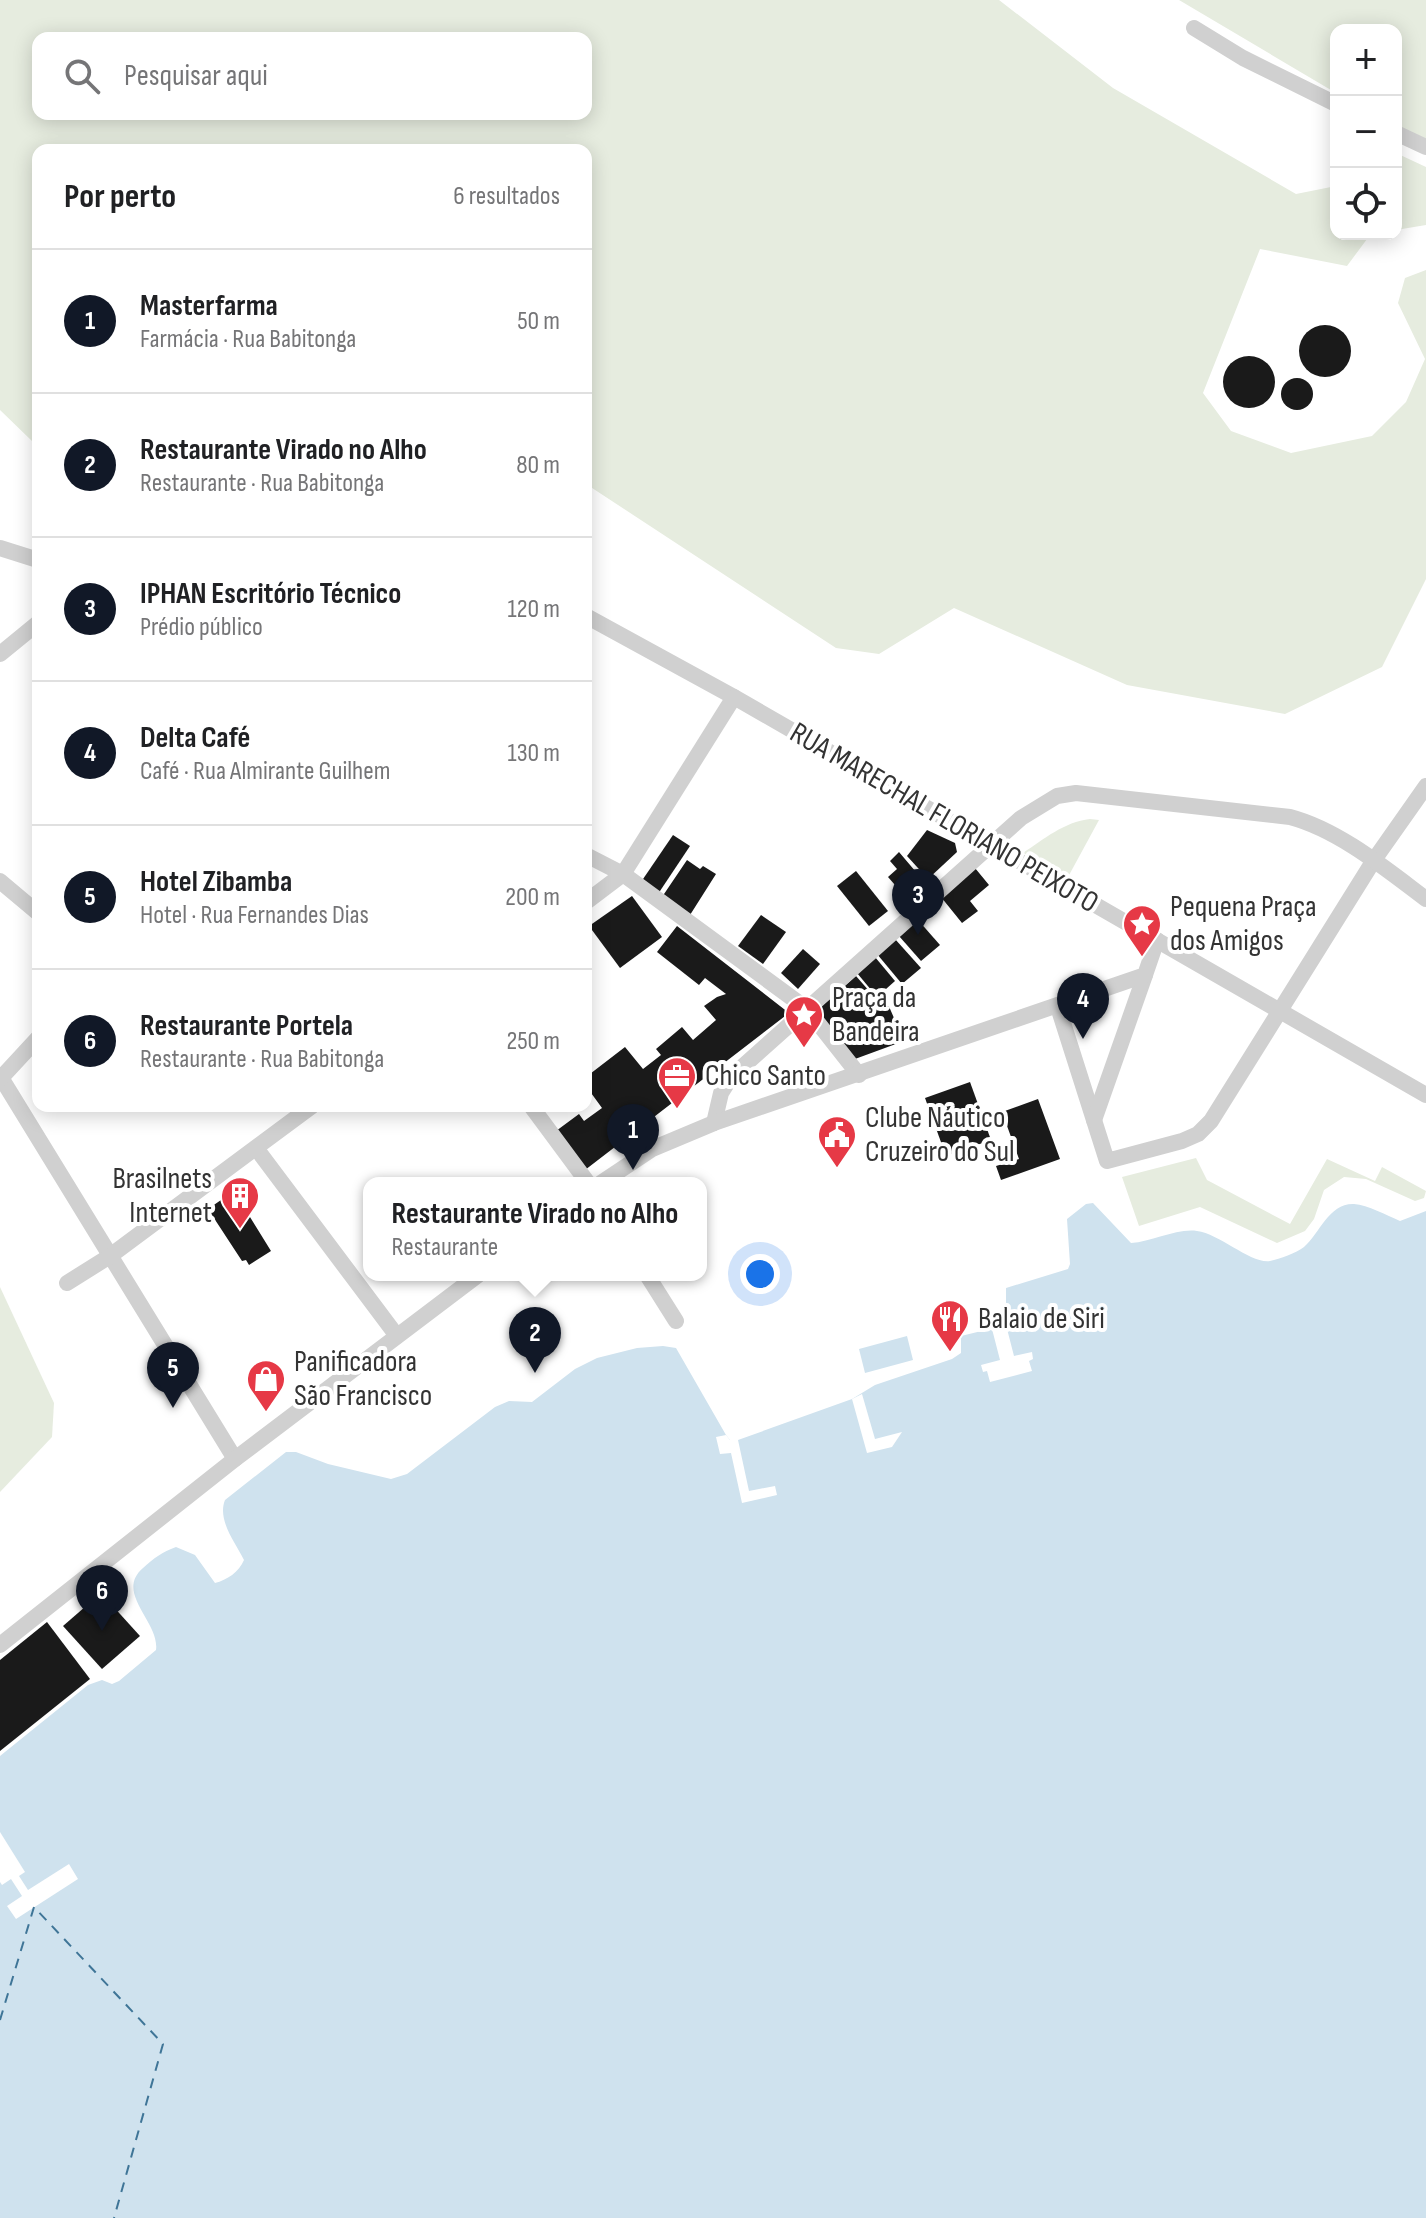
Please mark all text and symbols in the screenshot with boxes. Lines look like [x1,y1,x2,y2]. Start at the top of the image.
map controls [1330,24,1402,240]
button: + [1330,24,1402,96]
search box [32,32,592,120]
icon: search [60,54,104,98]
text: Pesquisar aqui [124,58,268,94]
button: − [1330,96,1402,168]
button: locate [1330,168,1402,240]
text: Por perto [64,176,176,217]
text: 6 resultados [453,181,560,212]
text: Masterfarma [140,288,278,324]
text: 1 [85,306,95,337]
text: 50 m [517,306,560,337]
text: Farmácia · Rua Babitonga [140,324,356,355]
text: Restaurante Virado no Alho [140,432,427,468]
text: 2 [84,450,96,481]
text: 80 m [516,450,560,481]
text: Restaurante · Rua Babitonga [140,468,384,499]
text: IPHAN Escritório Técnico [140,576,401,612]
text: 3 [84,594,96,625]
text: 120 m [507,594,560,625]
text: Prédio público [140,612,263,643]
street label: RUA MARECHAL FLORIANO PEIXOTO [784,715,1104,921]
text: Delta Café [140,720,250,756]
text: 4 [84,738,96,769]
text: 130 m [508,738,560,769]
text: Café · Rua Almirante Guilhem [140,756,390,787]
text: Hotel Zibamba [140,864,292,900]
pin: 3 [892,869,944,935]
text: 5 [84,882,96,913]
text: 200 m [505,882,560,913]
place label: Pequena Praça dos Amigos [1170,889,1316,959]
text: Hotel · Rua Fernandes Dias [140,900,369,931]
place icon: Pequena Praça dos Amigos [1121,903,1163,958]
pin: 4 [1057,973,1109,1039]
place label: Praça da Bandeira [832,980,920,1050]
place icon: Praça da Bandeira [783,994,825,1049]
text: Restaurante Portela [140,1008,353,1044]
text: 6 [84,1026,96,1057]
text: 250 m [506,1026,560,1057]
text: Restaurante · Rua Babitonga [140,1044,384,1075]
office icon: Chico Santo [656,1055,698,1110]
place label: Chico Santo [705,1058,826,1094]
place label: Clube Náutico Cruzeiro do Sul [865,1100,1015,1170]
pin: 1 [607,1104,659,1170]
public building icon: Clube Náutico Cruzeiro do Sul [816,1114,858,1169]
place label: Brasilnets Internet [113,1161,212,1231]
building icon: Brasilnets Internet [219,1175,261,1230]
popup [363,1177,707,1281]
text: Restaurante Virado no Alho [392,1196,678,1232]
text: Restaurante [392,1232,498,1263]
your location [740,1254,780,1294]
restaurant icon: Balaio de Siri [929,1298,971,1353]
place label: Balaio de Siri [978,1301,1105,1337]
pin: 2 [509,1307,561,1373]
pin: 5 [147,1342,199,1408]
place label: Panificadora São Francisco [294,1344,432,1414]
shop icon: Panificadora São Francisco [245,1358,287,1413]
pin: 6 [76,1565,128,1631]

